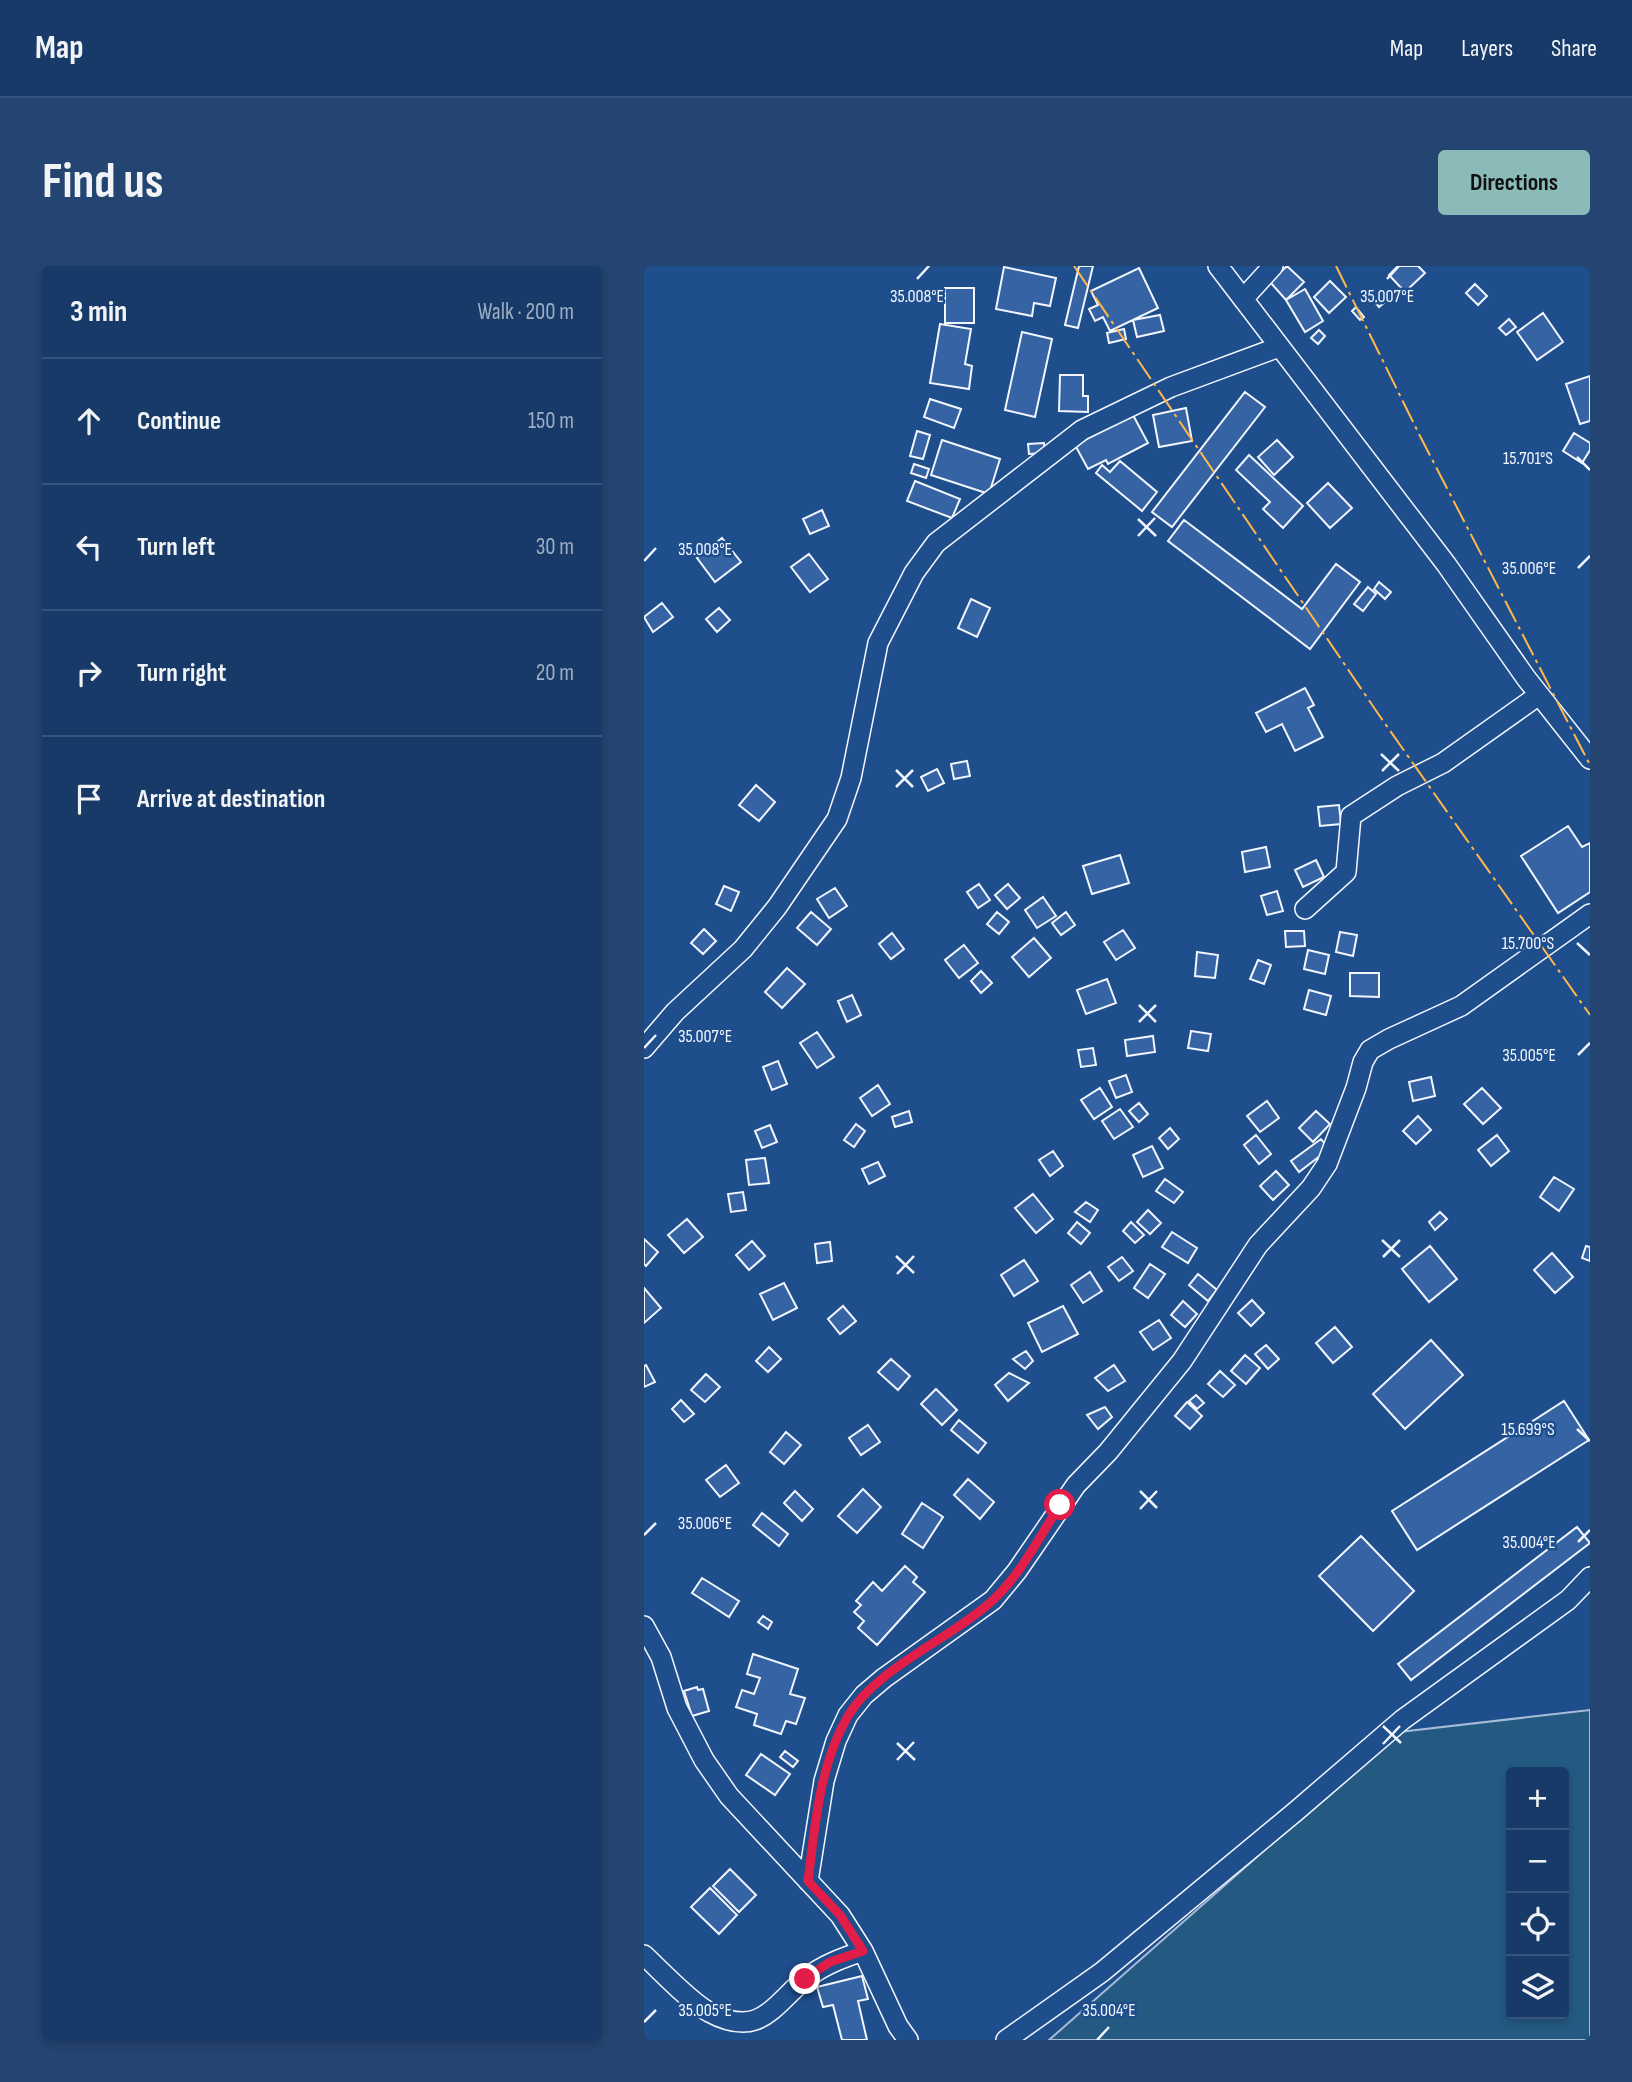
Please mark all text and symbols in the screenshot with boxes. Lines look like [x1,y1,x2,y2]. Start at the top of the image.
text: Map [35,28,84,68]
text: Map [1390,34,1423,63]
text: Layers [1461,34,1513,63]
text: Share [1551,34,1597,63]
button: Directions [1438,150,1590,215]
text: Find us [42,153,164,212]
text: 35.008°E [890,286,944,307]
text: 35.007°E [1360,286,1414,307]
text: 3 min [70,294,127,330]
text: Walk · 200 m [477,298,574,326]
icon: ahead [70,402,108,440]
text: Continue [137,406,221,437]
text: 150 m [528,407,574,435]
text: 15.701°S [1503,448,1553,469]
icon: left [70,528,108,566]
text: Turn left [137,532,215,563]
text: 30 m [536,533,574,561]
text: 35.008°E [678,539,732,560]
text: 35.006°E [1502,558,1556,579]
icon: right [70,654,108,692]
text: Turn right [137,658,226,689]
text: 20 m [536,659,574,687]
icon: arrive [70,780,108,818]
text: Arrive at destination [137,784,325,815]
text: 15.700°S [1502,933,1555,954]
text: 35.007°E [678,1026,732,1047]
text: 35.005°E [1502,1045,1556,1066]
text: 15.699°S [1501,1419,1555,1440]
route start [1044,1489,1075,1520]
text: 35.006°E [678,1513,732,1534]
text: 35.004°E [1502,1532,1556,1553]
map controls [1506,1767,1569,2019]
button: + [1506,1767,1569,1830]
button: − [1506,1830,1569,1893]
button: locate [1506,1893,1569,1956]
button: layers [1506,1956,1569,2019]
route end [789,1963,820,1994]
text: 35.005°E [678,2000,732,2021]
text: 35.004°E [1082,2000,1136,2021]

